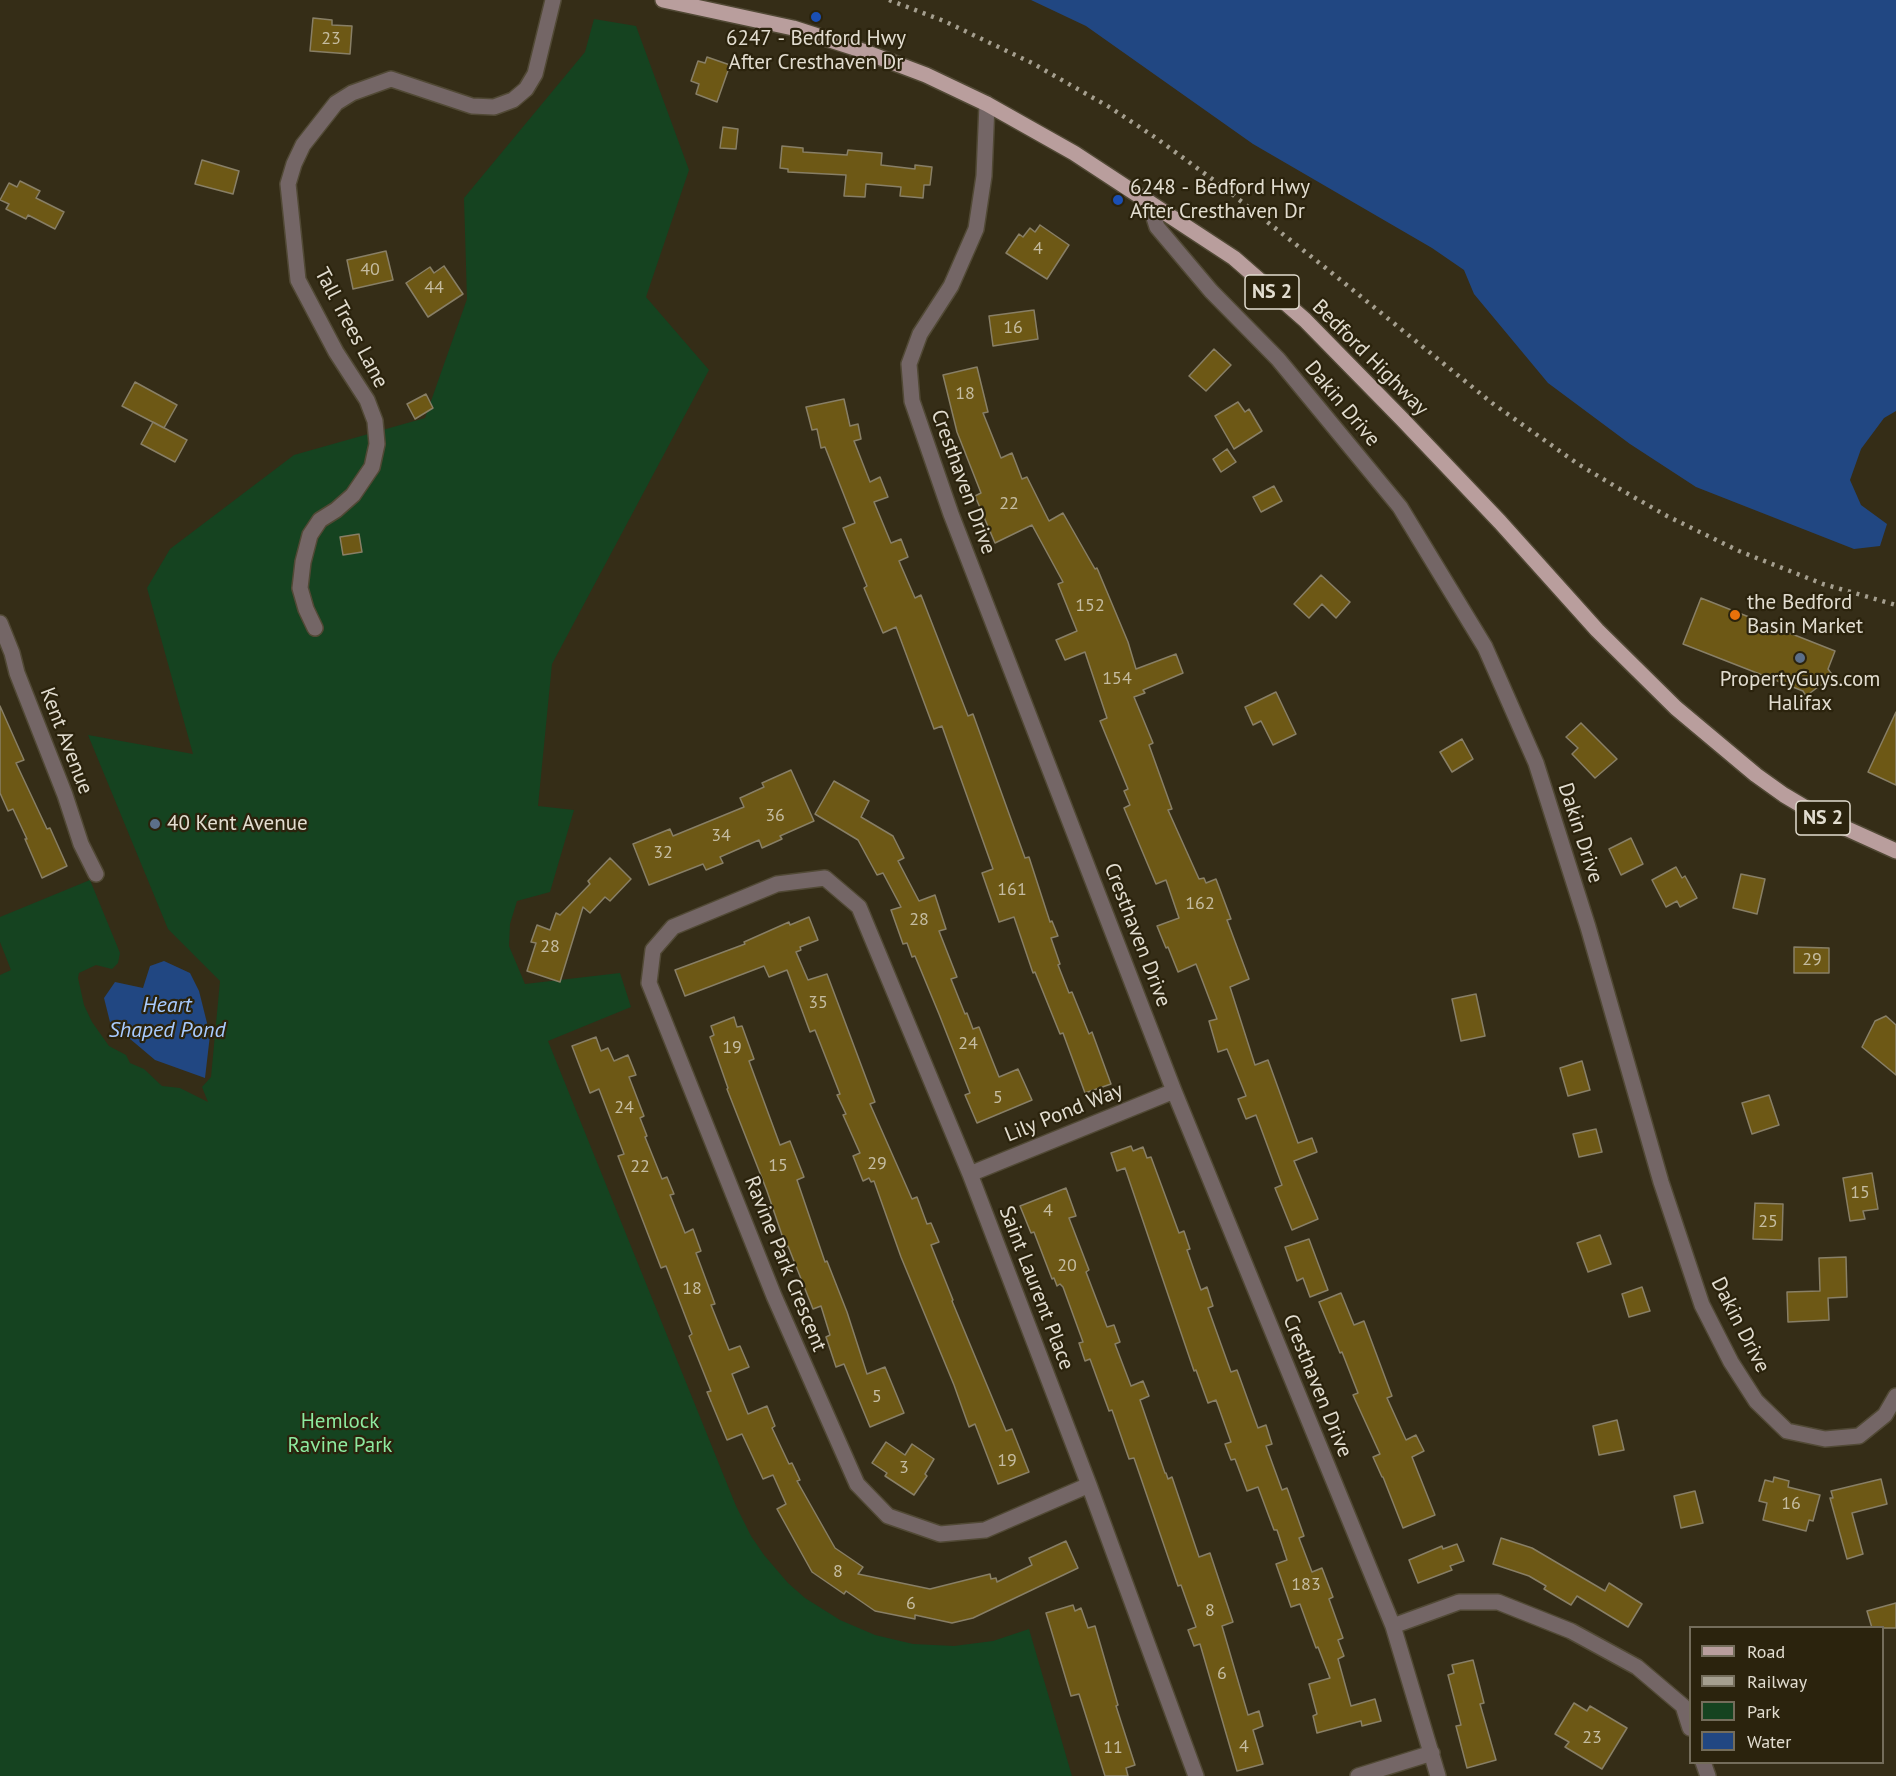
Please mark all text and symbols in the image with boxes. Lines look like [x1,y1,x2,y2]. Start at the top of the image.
marker: 6247 - Bedford Hwy After Cresthaven Dr [809,10,823,24]
place label: 6247 - Bedford Hwy After Cresthaven Dr [726,26,906,76]
house number: 23 [321,28,341,50]
place label: 6248 - Bedford Hwy After Cresthaven Dr [1130,175,1310,225]
marker: 6248 - Bedford Hwy After Cresthaven Dr [1111,193,1125,207]
house number: 4 [1033,238,1043,260]
house number: 40 [360,259,380,281]
street label: Tall Trees Lane [309,263,393,393]
road number: NS 2 [1245,275,1299,309]
house number: 44 [424,277,444,299]
street label: Bedford Highway [1307,295,1433,421]
house number: 16 [1003,317,1023,339]
street label: Dakin Drive [1299,356,1385,452]
house number: 18 [955,383,975,405]
street label: Cresthaven Drive [925,406,1001,558]
house number: 22 [999,493,1019,515]
place label: the Bedford Basin Market [1747,590,1863,640]
house number: 152 [1075,595,1105,617]
marker: the Bedford Basin Market [1728,608,1742,622]
marker: PropertyGuys.com Halifax [1793,651,1807,665]
place label: PropertyGuys.com Halifax [1720,667,1880,717]
house number: 154 [1102,668,1132,690]
street label: Kent Avenue [34,684,98,798]
street label: Dakin Drive [1552,780,1608,886]
road number: NS 2 [1796,801,1850,835]
house number: 36 [765,805,785,827]
place label: 40 Kent Avenue [167,811,308,837]
marker: 40 Kent Avenue [148,817,162,831]
house number: 34 [711,825,731,847]
house number: 32 [653,842,673,864]
street label: Cresthaven Drive [1098,860,1176,1010]
house number: 161 [997,879,1027,901]
house number: 162 [1185,893,1215,915]
house number: 28 [909,909,929,931]
house number: 28 [540,936,560,958]
house number: 29 [1802,949,1822,971]
house number: 35 [808,992,828,1014]
water label: Heart Shaped Pond [108,993,226,1044]
house number: 24 [958,1033,978,1055]
house number: 19 [722,1037,742,1059]
street label: Lily Pond Way [1001,1078,1127,1148]
house number: 5 [993,1087,1003,1109]
house number: 24 [614,1097,634,1119]
house number: 29 [867,1153,887,1175]
house number: 15 [768,1155,788,1177]
house number: 22 [630,1156,650,1178]
street label: Ravine Park Crescent [738,1173,832,1355]
house number: 15 [1850,1182,1870,1204]
house number: 4 [1043,1200,1053,1222]
street label: Saint Laurent Place [993,1202,1079,1374]
house number: 25 [1758,1211,1778,1233]
house number: 20 [1057,1255,1077,1277]
street label: Dakin Drive [1705,1273,1775,1377]
house number: 18 [682,1278,702,1300]
street label: Cresthaven Drive [1277,1311,1357,1461]
house number: 5 [872,1386,882,1408]
park label: Hemlock Ravine Park [288,1409,392,1459]
house number: 19 [997,1450,1017,1472]
house number: 3 [899,1457,909,1479]
house number: 16 [1781,1493,1801,1515]
house number: 8 [833,1561,843,1583]
house number: 183 [1291,1574,1321,1596]
house number: 6 [906,1593,916,1615]
house number: 8 [1205,1600,1215,1622]
legend [1689,1626,1884,1764]
text: Road [1747,1640,1785,1663]
house number: 6 [1217,1663,1227,1685]
text: Railway [1747,1670,1807,1693]
text: Park [1747,1700,1780,1723]
house number: 23 [1582,1727,1602,1749]
text: Water [1747,1730,1791,1753]
house number: 4 [1239,1736,1249,1758]
house number: 11 [1103,1737,1123,1759]

